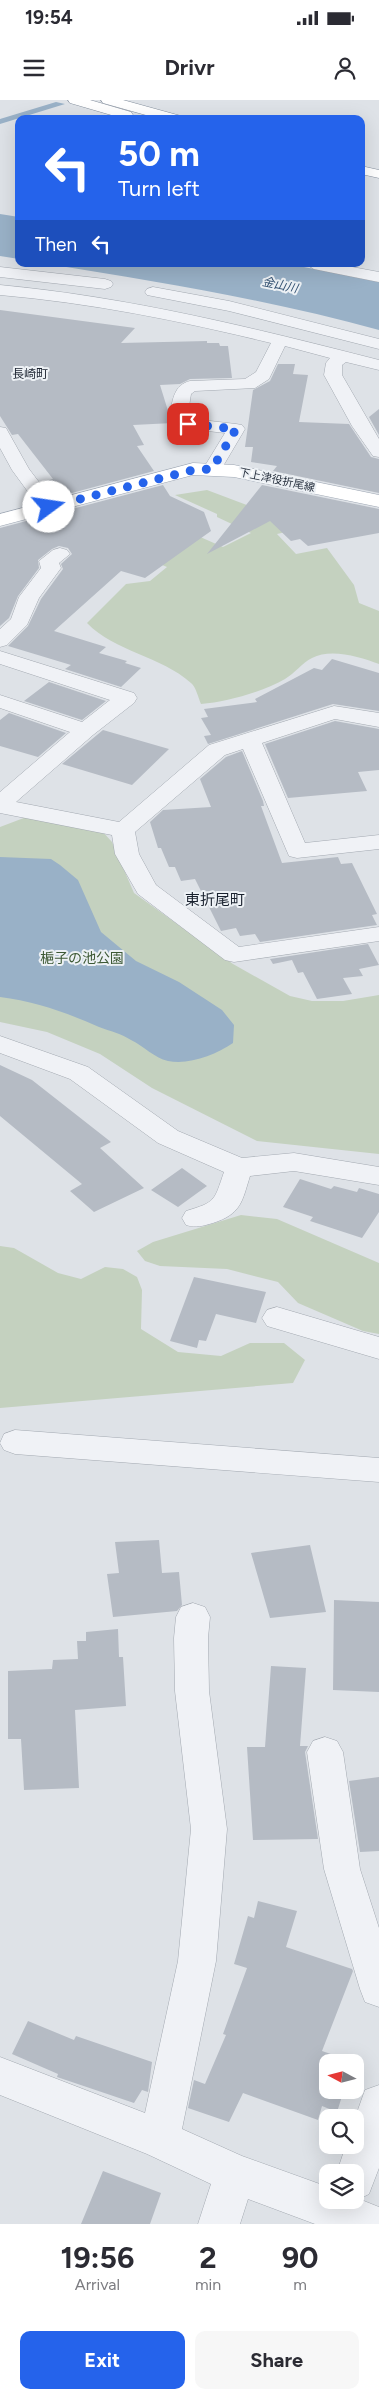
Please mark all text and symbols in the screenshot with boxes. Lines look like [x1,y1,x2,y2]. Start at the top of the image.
text: 19:54 [25,6,73,29]
icon: menu [20,54,48,82]
text: Drivr [164,54,215,81]
icon: person [331,54,359,82]
text: 50 m [118,133,200,175]
icon: left [35,135,100,200]
text: Turn left [118,175,200,202]
icon: left [87,230,115,258]
text: Then [35,233,77,256]
water label: 金山川 [261,274,301,296]
district label: 長崎町 [12,367,48,381]
pin [167,403,209,445]
icon: arrive [174,410,202,438]
street label: 下上津役折尾線 [238,466,316,494]
position arrow [22,480,74,532]
district label: 東折尾町 [185,891,245,909]
park label: 梔子の池公園 [40,950,124,967]
north arrow [319,2054,364,2099]
map controls [319,2054,364,2209]
button: search [319,2109,364,2154]
button: layers [319,2164,364,2209]
text: 19:56 [60,2239,134,2276]
text: 2 [199,2239,217,2276]
text: 90 [282,2239,318,2276]
text: Arrival [75,2275,120,2294]
text: min [195,2275,221,2294]
text: m [293,2275,307,2294]
button: Exit [20,2331,185,2389]
button: Share [195,2331,359,2389]

